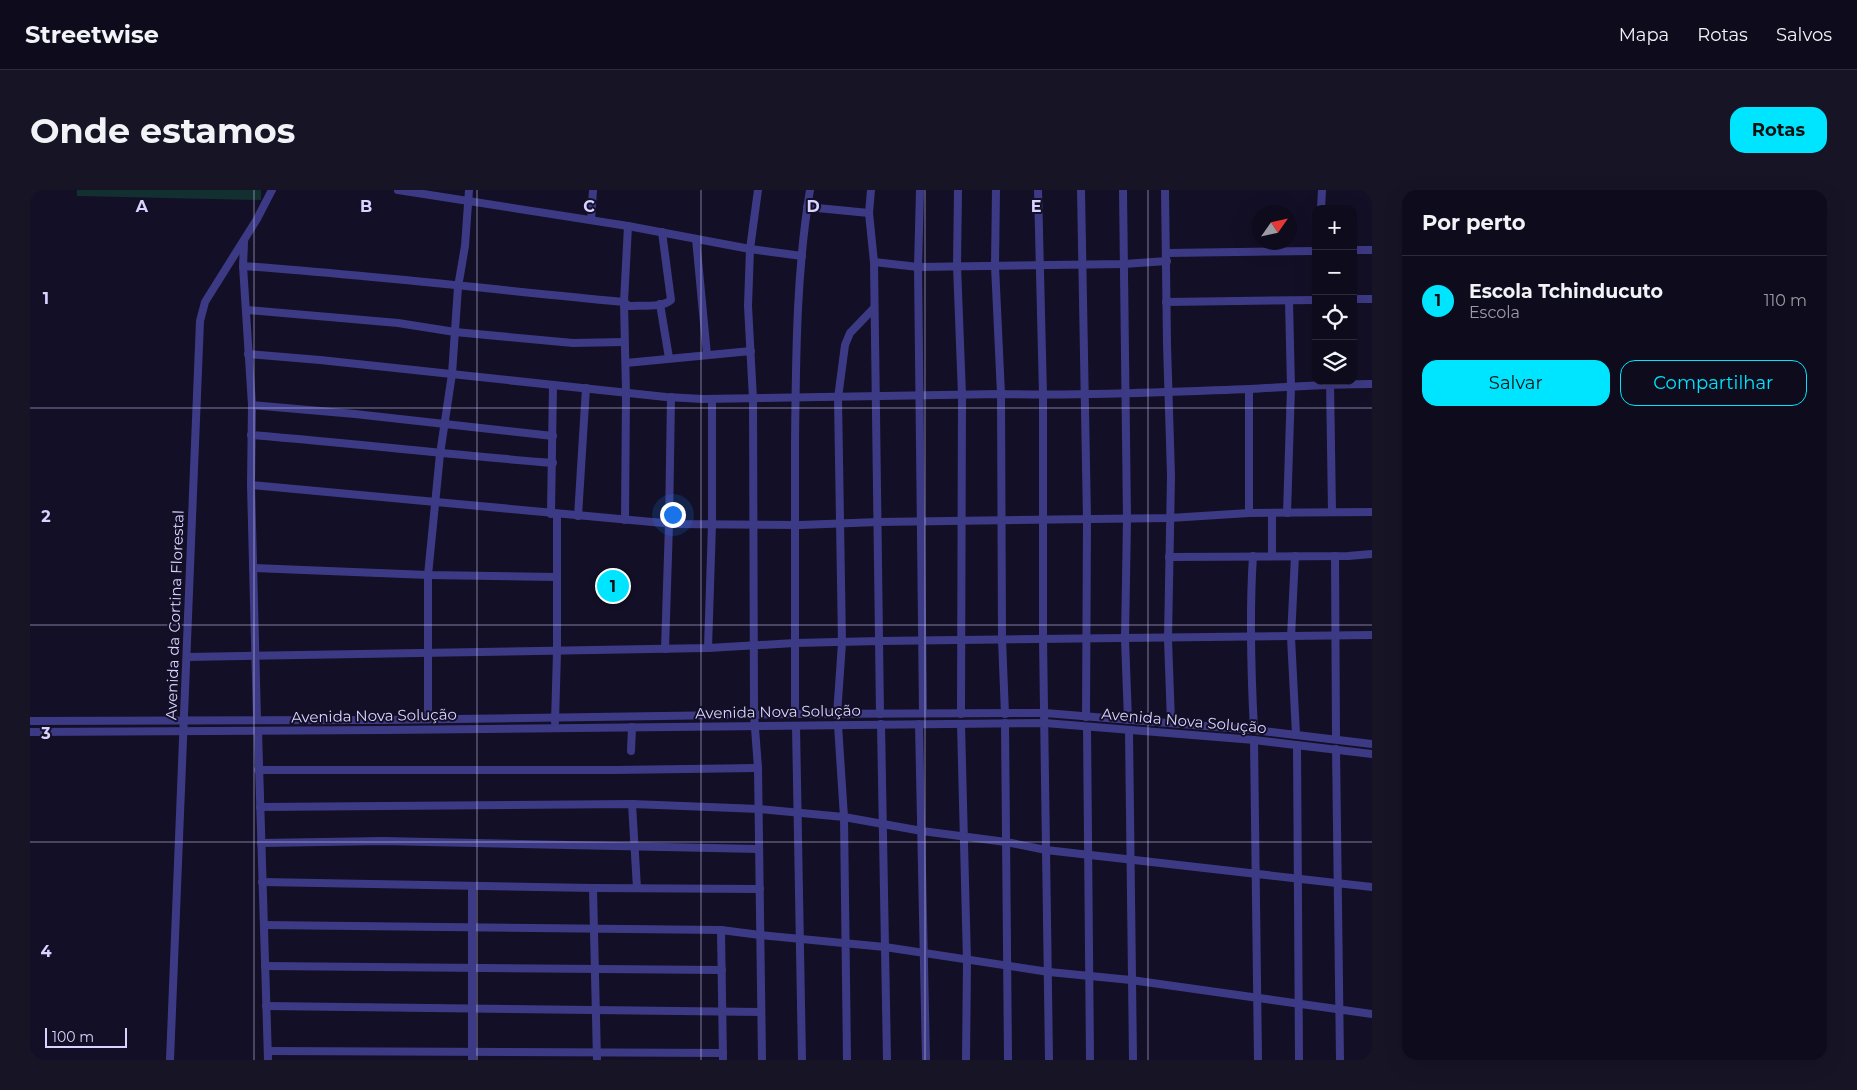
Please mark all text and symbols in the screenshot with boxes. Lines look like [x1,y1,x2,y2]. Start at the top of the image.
text: Streetwise [25,20,159,49]
text: Mapa [1619,24,1669,46]
text: Rotas [1697,24,1748,46]
text: Salvos [1776,24,1832,46]
button: Rotas [1730,107,1827,153]
text: Onde estamos [30,109,295,152]
text: A [135,197,149,216]
text: B [360,197,372,216]
text: C [583,197,595,216]
text: D [806,197,820,216]
text: E [1031,197,1041,216]
north arrow [1252,205,1297,250]
map controls [1312,205,1357,385]
button: + [1312,205,1357,250]
text: Por perto [1422,210,1526,235]
button: − [1312,250,1357,295]
text: Escola Tchinducuto [1469,280,1663,303]
text: 1 [43,289,49,308]
text: 1 [1435,291,1441,310]
text: 110 m [1764,291,1807,310]
button: locate [1312,295,1357,340]
text: Escola [1469,303,1520,322]
button: layers [1312,340,1357,385]
button: Salvar [1422,360,1610,406]
button: Compartilhar [1620,360,1807,406]
your location [660,502,686,528]
text: 2 [41,507,51,526]
street label: Avenida da Cortina Florestal [161,510,188,720]
pin: 1 [597,567,629,605]
street label: Avenida Nova Solução [695,701,861,722]
street label: Avenida Nova Solução [1101,704,1268,737]
street label: Avenida Nova Solução [291,705,457,726]
text: 3 [40,724,51,743]
text: 4 [40,942,52,961]
scale bar [45,1025,128,1048]
text: 100 m [52,1028,94,1046]

